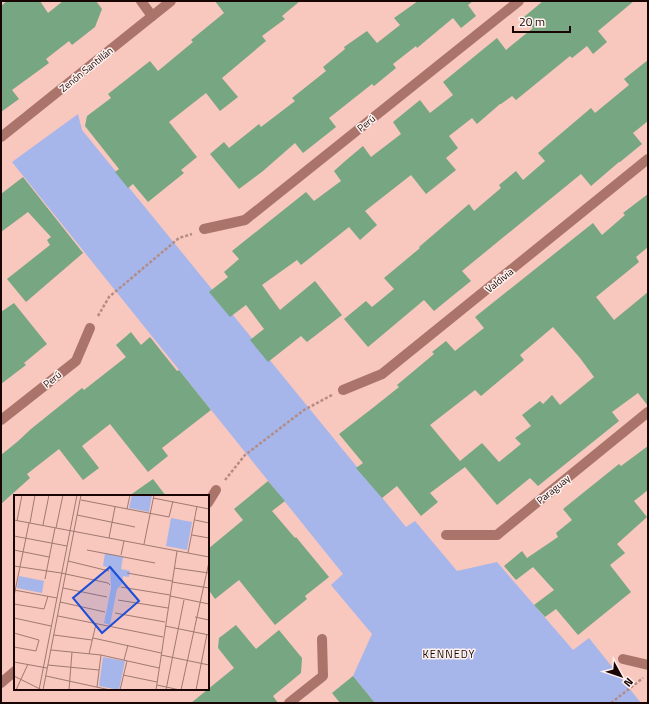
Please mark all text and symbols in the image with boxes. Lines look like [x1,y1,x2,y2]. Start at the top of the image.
scale bar [513,8,570,34]
text: 20 m [519,12,545,31]
street label: Zenón Santillán [56,43,116,96]
street label: Perú [354,111,379,135]
street label: Valdivia [482,264,517,296]
street label: Perú [40,367,65,391]
street label: Paraguay [533,471,574,508]
inset map [14,495,209,690]
district label: KENNEDY [423,646,476,662]
north arrow [601,656,641,696]
text: N [620,674,637,690]

